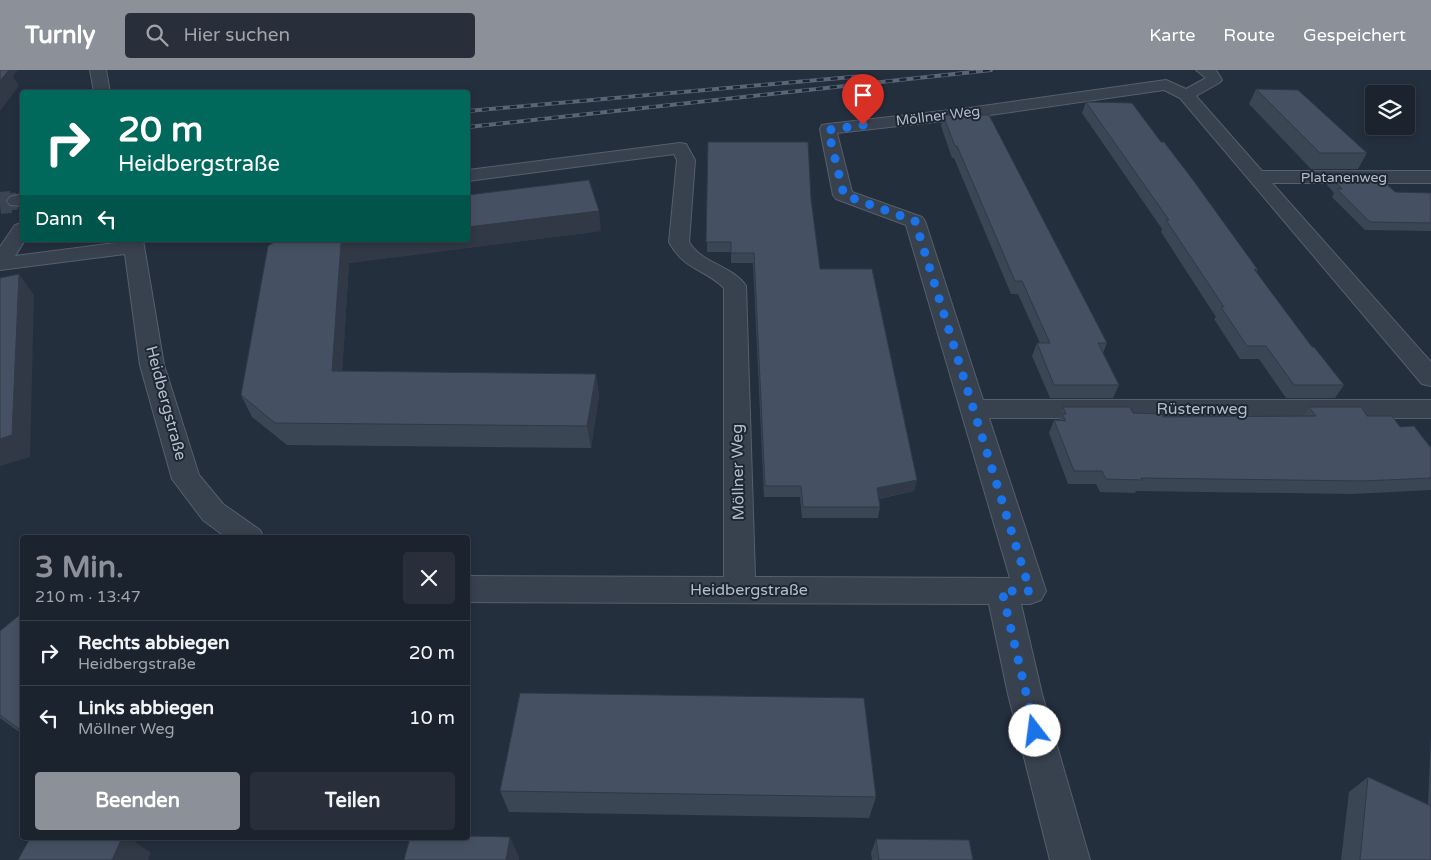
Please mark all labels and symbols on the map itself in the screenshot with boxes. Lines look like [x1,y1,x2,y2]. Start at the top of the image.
pin [842,74,884,125]
street label: Möllner Weg [895,102,981,130]
street label: Platanenweg [1301,169,1387,186]
street label: Heidbergstraße [141,344,191,462]
street label: Rüsternweg [1156,399,1248,419]
street label: Möllner Weg [727,424,749,520]
street label: Heidbergstraße [690,580,808,600]
position arrow [1008,704,1060,756]

